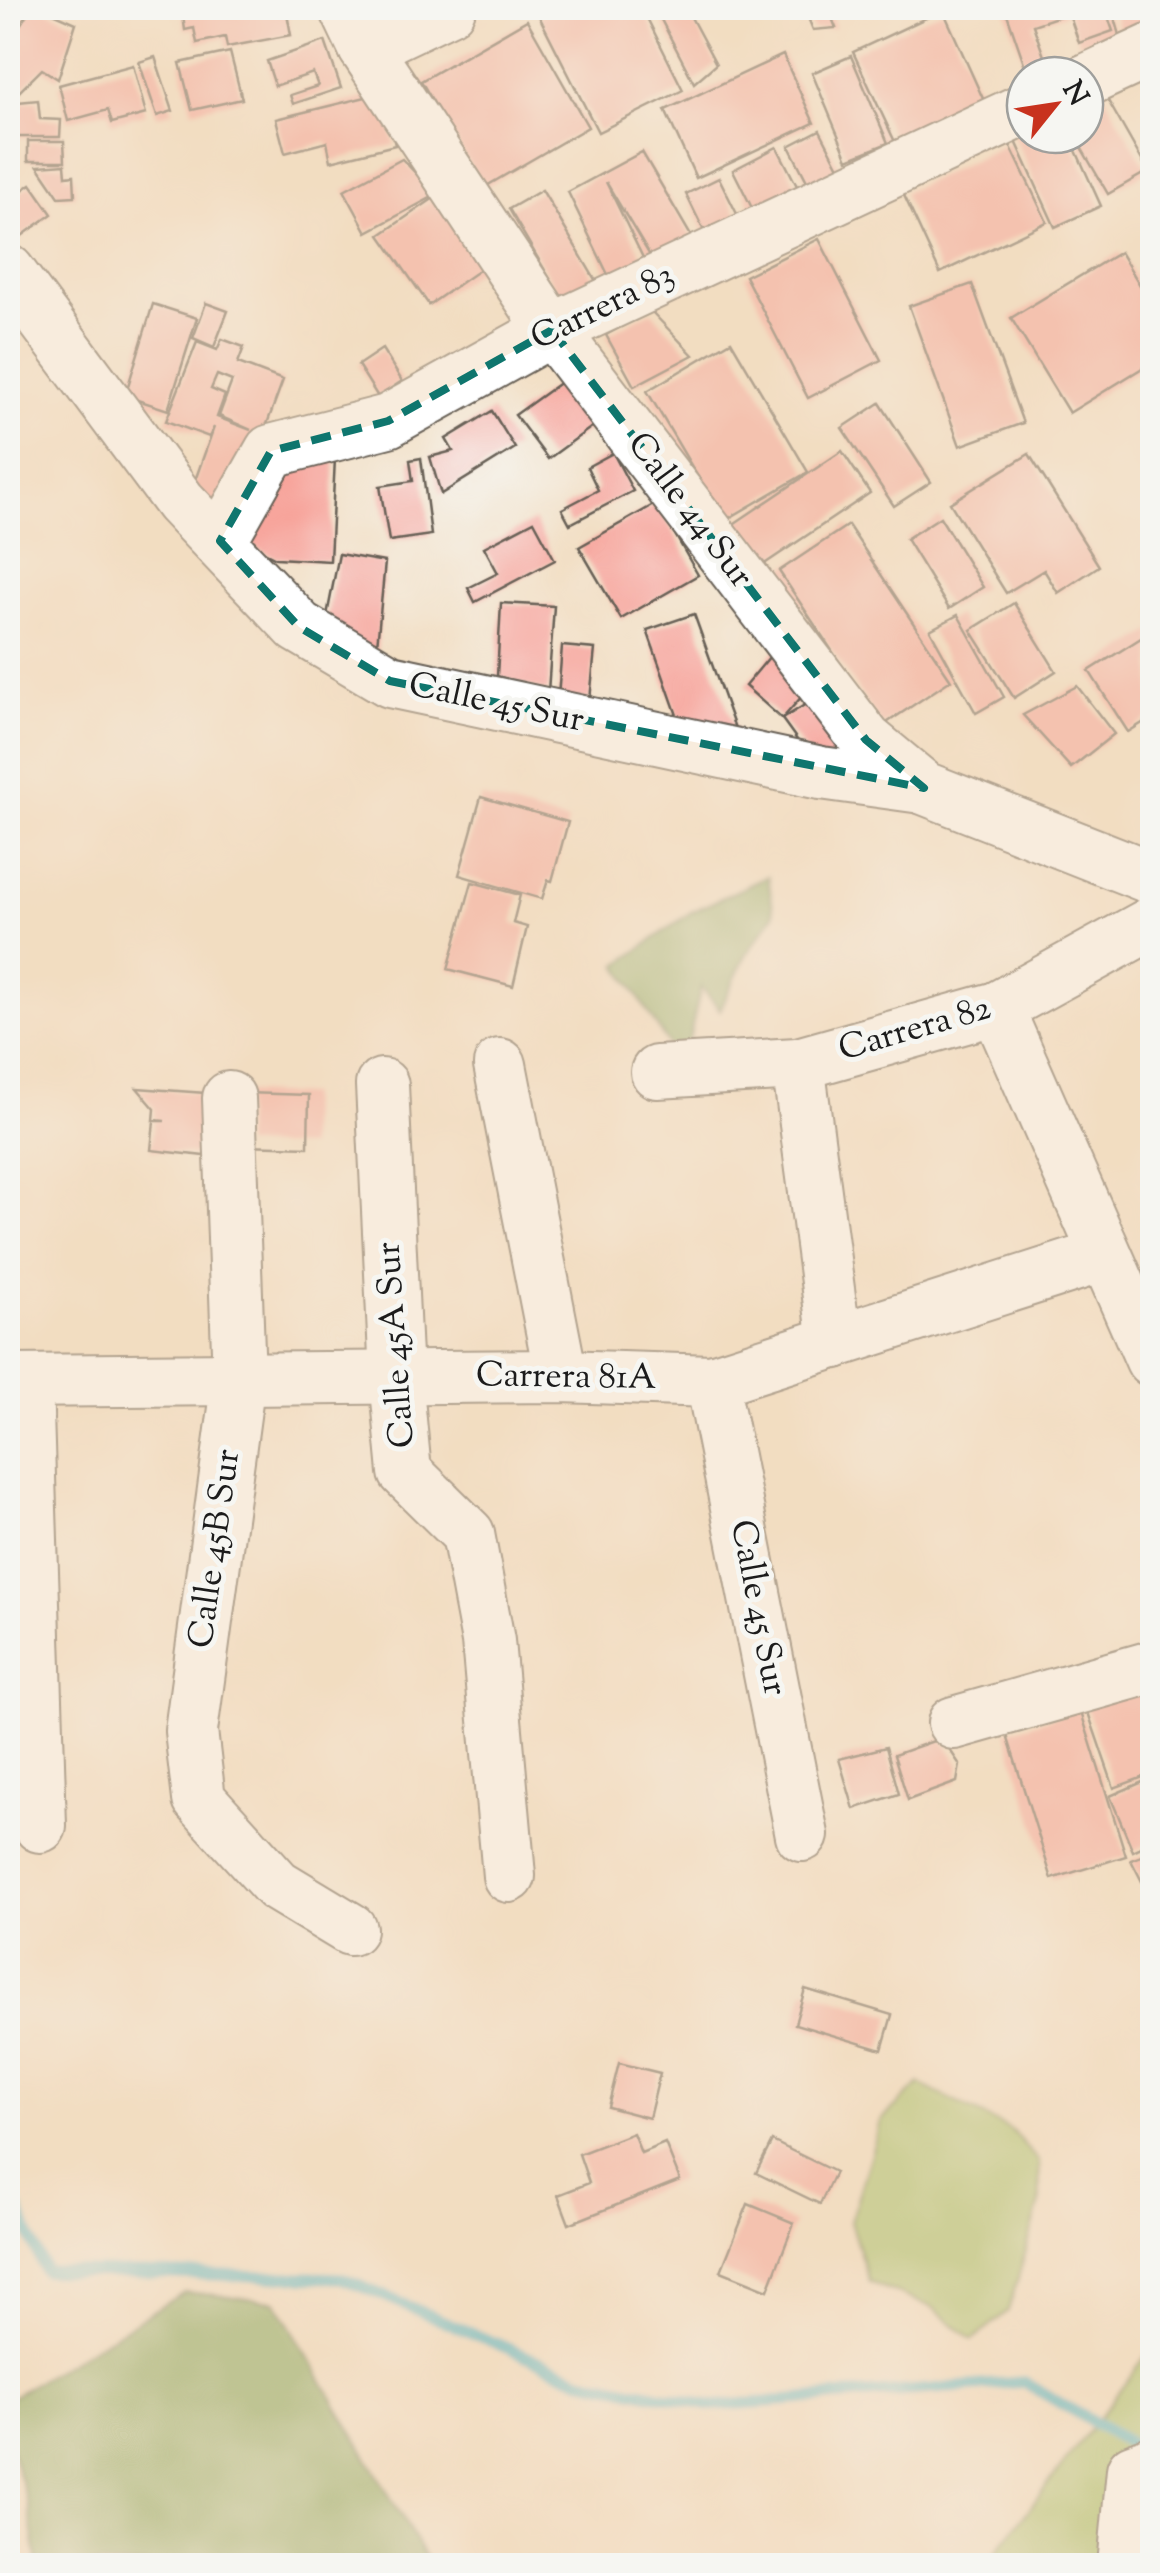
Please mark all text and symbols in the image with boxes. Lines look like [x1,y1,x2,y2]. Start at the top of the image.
north arrow [1005,55,1105,155]
text: N [1051,74,1097,114]
street label: Carrera 83 [522,251,684,365]
street label: Calle 44 Sur [613,422,765,600]
street label: Calle 45 Sur [404,661,588,747]
street label: Carrera 82 [833,984,997,1076]
street label: Calle 45A Sur [364,1240,430,1450]
street label: Carrera 81A [475,1351,657,1405]
street label: Calle 45B Sur [177,1446,255,1652]
street label: Calle 45 Sur [715,1516,799,1700]

